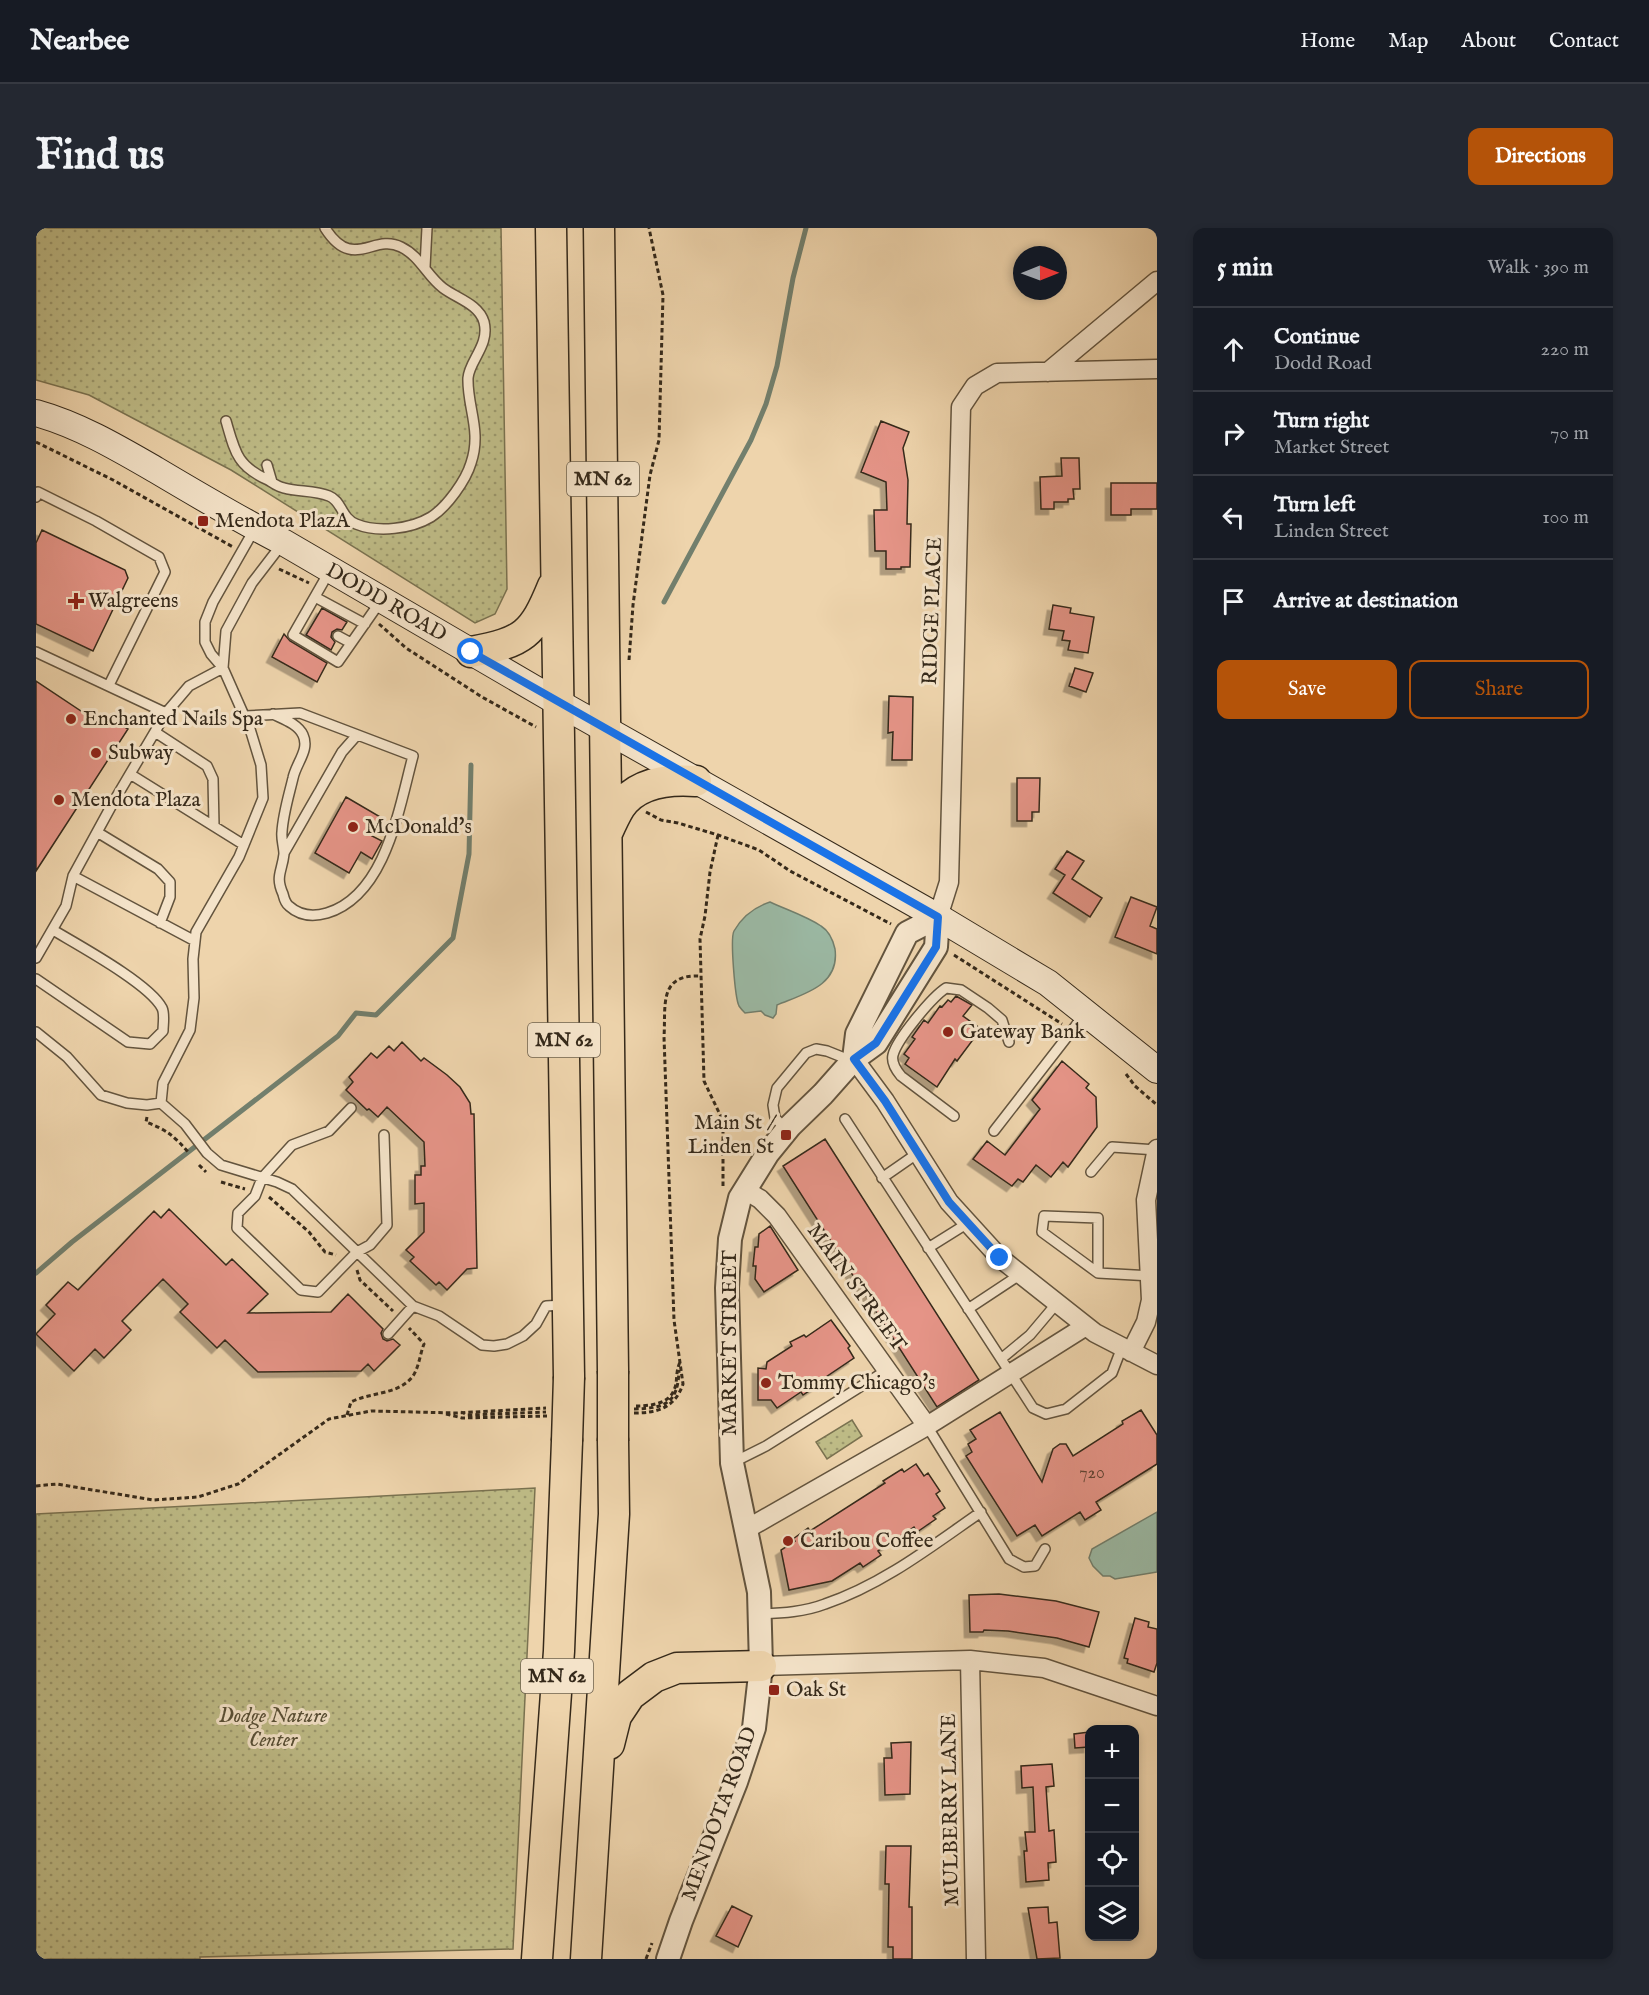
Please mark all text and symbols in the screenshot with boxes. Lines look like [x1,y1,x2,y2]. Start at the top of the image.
text: Nearbee [30,24,129,59]
text: Home [1300,28,1355,55]
text: Map [1388,28,1428,55]
text: About [1461,28,1516,55]
text: Contact [1549,28,1619,55]
button: Directions [1468,128,1613,185]
text: Find us [36,130,164,183]
north arrow [1013,246,1067,300]
text: 5 min [1217,251,1273,284]
text: Walk · 390 m [1487,255,1589,280]
text: Continue [1274,323,1360,351]
icon: ahead [1217,333,1250,366]
text: 220 m [1541,337,1589,362]
text: Dodd Road [1274,351,1372,376]
text: Turn right [1274,407,1369,435]
icon: right [1217,417,1250,450]
text: 70 m [1550,421,1589,446]
text: Market Street [1274,435,1389,460]
road number: MN 62 [567,462,639,496]
text: Turn left [1274,491,1356,519]
icon: left [1217,501,1250,534]
text: 100 m [1542,505,1589,530]
place label: Mendota PlazA [215,508,350,535]
marker: Mendota PlazA [196,514,210,528]
text: Linden Street [1274,519,1389,544]
street label: RIDGE PLACE [917,536,949,686]
street label: DODD ROAD [321,557,451,649]
icon: arrive [1217,585,1250,618]
text: Arrive at destination [1274,587,1458,615]
place label: Walgreens [88,588,179,615]
marker: Walgreens [69,594,83,608]
route start [457,638,483,664]
button: Save [1217,660,1397,719]
button: Share [1409,660,1589,719]
place label: Enchanted Nails Spa [83,706,264,733]
marker: Enchanted Nails Spa [64,712,78,726]
place label: Subway [108,740,174,767]
marker: Subway [89,746,103,760]
place label: Mendota Plaza [71,787,201,814]
marker: Mendota Plaza [52,793,66,807]
place label: McDonald's [365,814,472,841]
marker: McDonald's [346,820,360,834]
place label: Gateway Bank [960,1019,1086,1046]
road number: MN 62 [528,1023,600,1057]
marker: Gateway Bank [941,1025,955,1039]
place label: Main St / Linden St [688,1110,778,1161]
marker: Main St / Linden St [779,1128,793,1142]
street label: MAIN STREET [800,1219,912,1358]
route end [986,1244,1012,1270]
street label: MARKET STREET [717,1249,744,1436]
place label: Tommy Chicago's [778,1370,935,1397]
marker: Tommy Chicago's [759,1376,773,1390]
house number: 720 [1079,1462,1105,1485]
place label: Caribou Coffee [800,1528,934,1555]
marker: Caribou Coffee [781,1534,795,1548]
road number: MN 62 [521,1659,593,1693]
place label: Oak St [786,1677,846,1704]
marker: Oak St [767,1683,781,1697]
park label: Dodge Nature Center [219,1703,327,1754]
street label: MULBERRY LANE [936,1713,966,1907]
street label: MENDOTA ROAD [676,1723,764,1905]
map controls [1085,1725,1139,1941]
button: + [1085,1725,1139,1779]
button: − [1085,1779,1139,1833]
button: locate [1085,1833,1139,1887]
button: layers [1085,1887,1139,1941]

